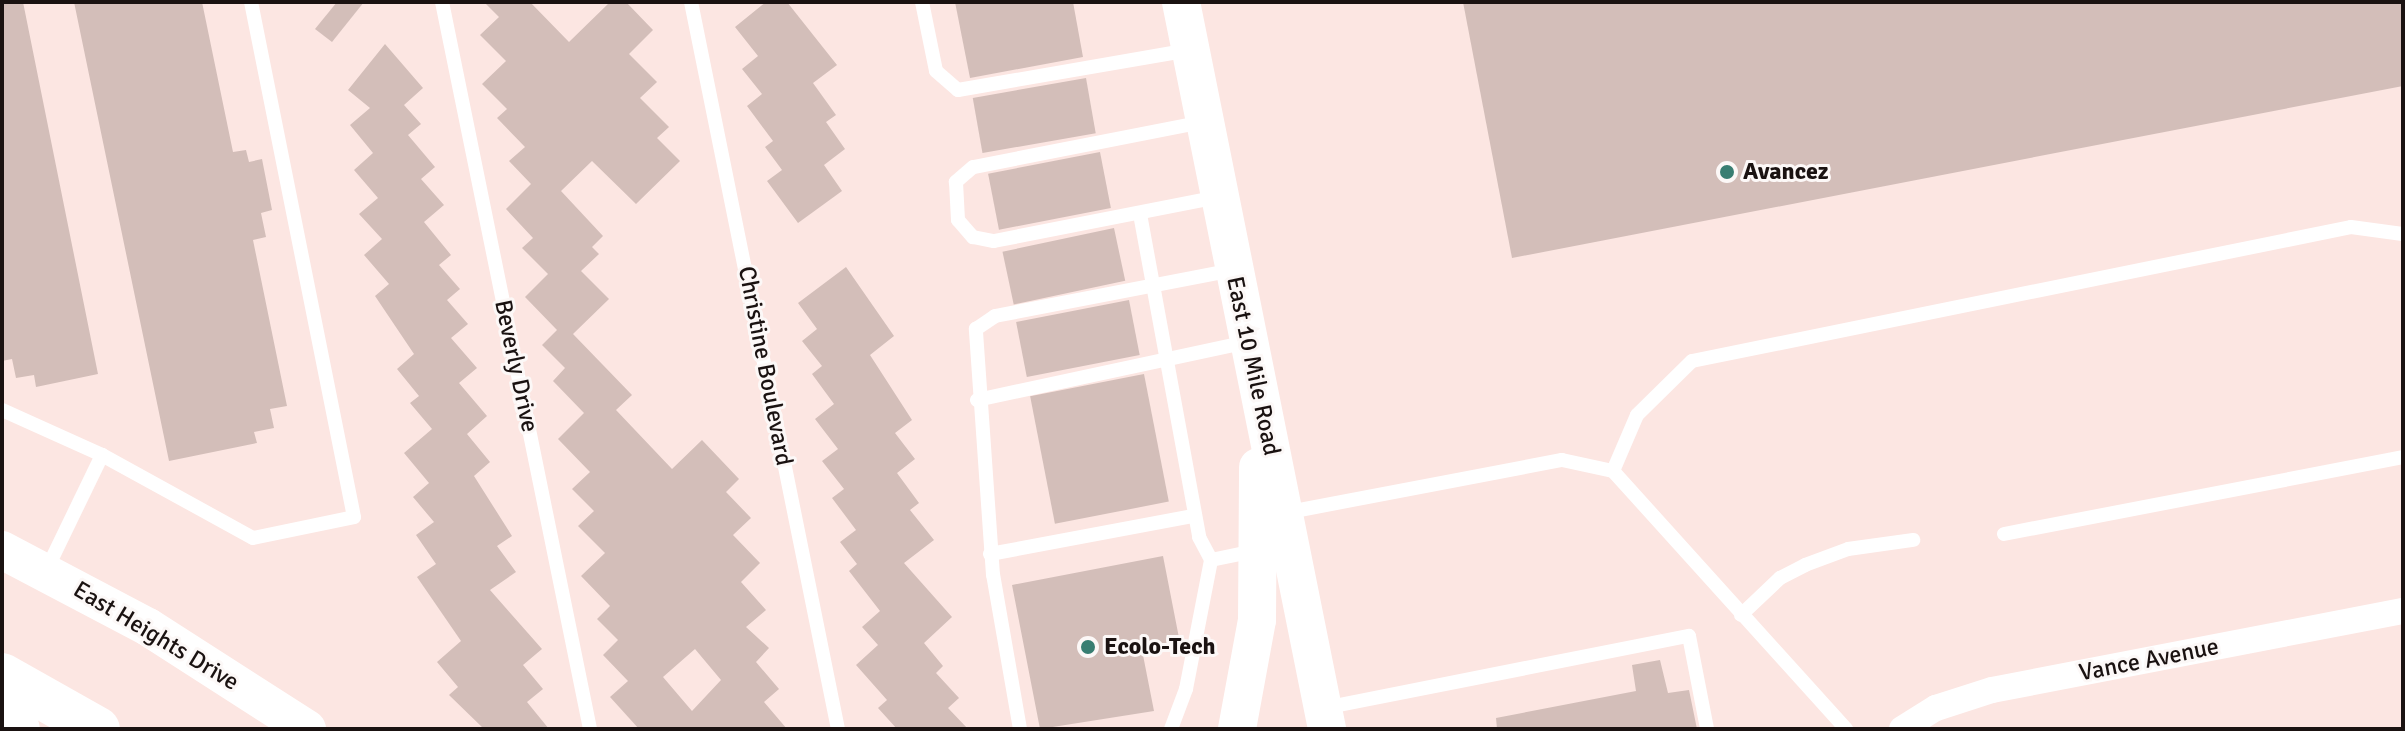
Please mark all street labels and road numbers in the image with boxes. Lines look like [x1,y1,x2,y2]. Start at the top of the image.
street label: Christine Boulevard [732,264,798,468]
street label: East 10 Mile Road [1220,274,1286,458]
street label: Beverly Drive [488,297,544,435]
street label: East Heights Drive [68,575,244,697]
street label: Vance Avenue [2077,632,2221,688]

